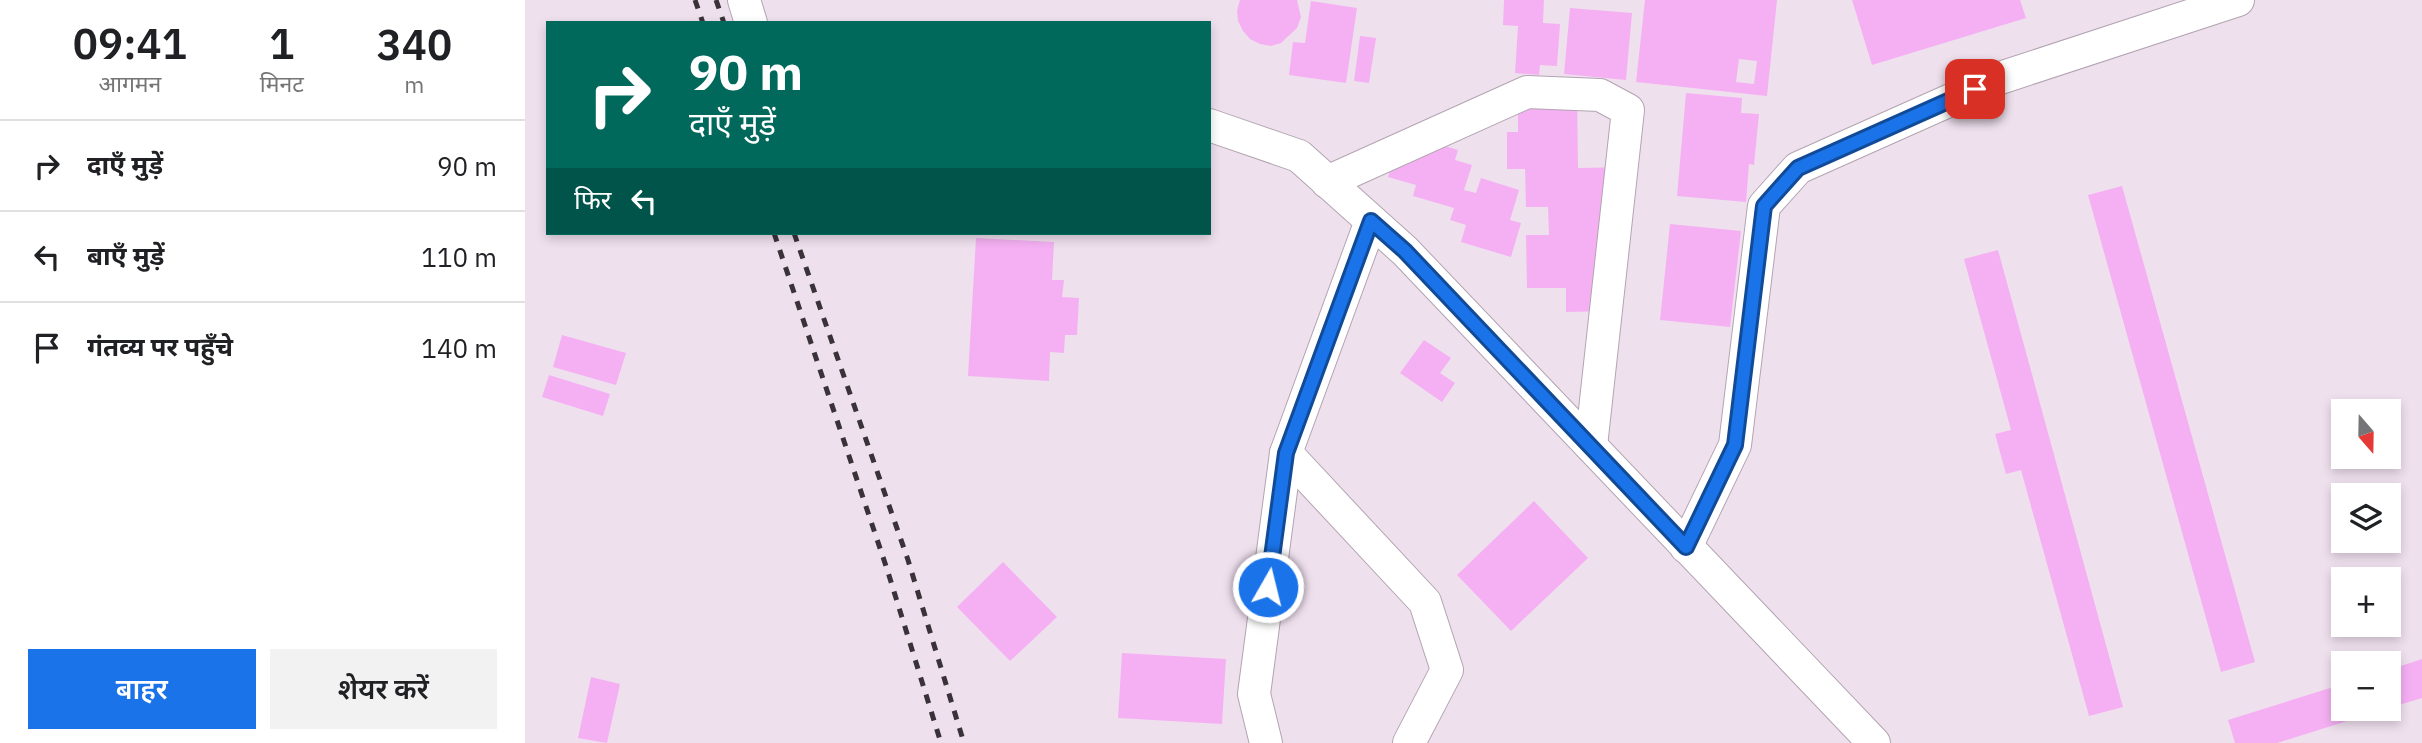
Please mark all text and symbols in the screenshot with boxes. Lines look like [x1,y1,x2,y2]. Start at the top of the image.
text: 09:41 [73,16,187,71]
text: 1 [269,16,294,71]
text: 340 [377,17,452,72]
text: 90 m [689,40,803,103]
icon: right [574,49,665,140]
pin [1945,59,2005,119]
text: आगमन [98,68,161,98]
text: मिनट [260,68,304,98]
text: m [404,69,424,99]
icon: arrive [1956,70,1994,108]
text: दाएँ मुड़ें [689,102,776,144]
icon: right [28,147,66,185]
text: दाएँ मुड़ें [87,147,163,181]
text: 90 m [437,149,497,183]
text: फिर [574,182,611,216]
icon: left [625,182,663,220]
icon: left [28,238,66,276]
text: बाएँ मुड़ें [87,238,164,272]
text: 110 m [421,240,497,274]
icon: arrive [28,329,66,367]
text: गंतव्य पर पहुँचे [87,329,233,363]
text: 140 m [421,331,497,365]
north arrow [2331,399,2401,469]
map controls [2331,399,2401,721]
button: layers [2331,483,2401,553]
position arrow [1231,550,1305,624]
button: + [2331,567,2401,637]
button: बाहर [28,649,256,729]
button: शेयर करें [270,649,497,729]
button: − [2331,651,2401,721]

